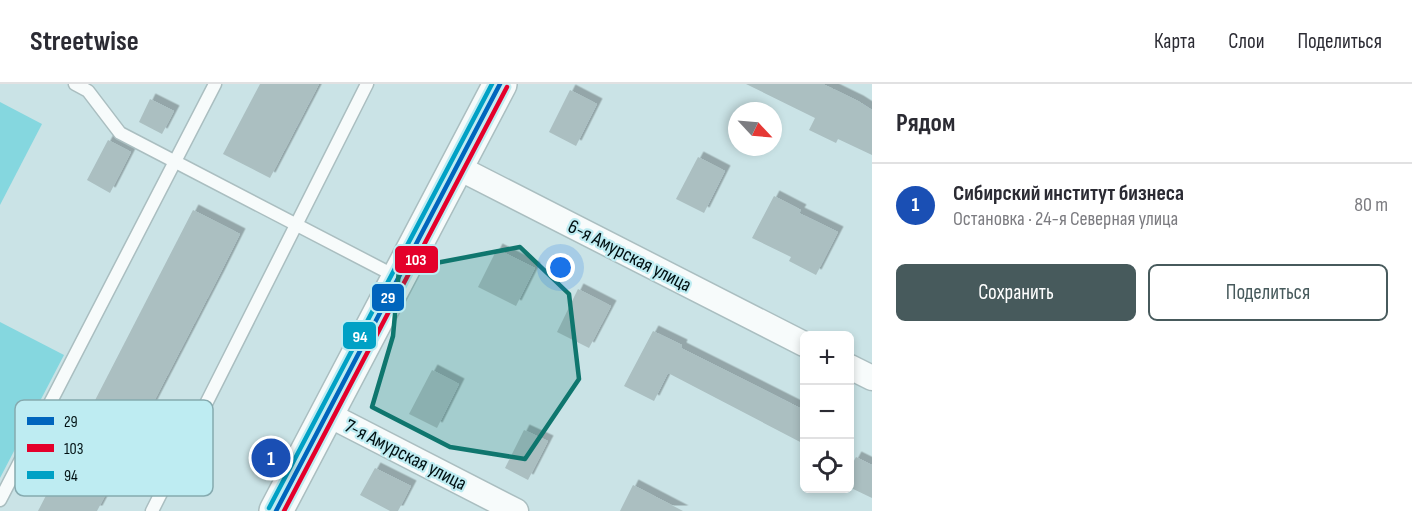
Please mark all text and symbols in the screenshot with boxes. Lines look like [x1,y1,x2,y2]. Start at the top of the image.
text: Streetwise [30,25,139,58]
text: Карта [1154,29,1195,54]
text: Слои [1228,29,1264,54]
text: Поделиться [1297,29,1382,54]
north arrow [728,102,782,156]
text: Рядом [896,108,955,139]
text: Сибирский институт бизнеса [953,180,1184,207]
text: 1 [912,193,919,217]
text: 80 m [1354,193,1388,217]
text: Остановка · 24-я Северная улица [953,207,1178,231]
street label: 6-я Амурская улица [564,215,695,297]
line badge: 103 [394,245,439,274]
text: 103 [405,251,427,270]
your location [546,253,575,282]
button: Сохранить [896,264,1136,321]
button: Поделиться [1148,264,1388,321]
line badge: 29 [371,283,405,312]
text: 29 [381,289,395,308]
line badge: 94 [342,321,377,350]
text: 94 [352,328,368,347]
map controls [800,331,854,493]
button: + [800,331,854,385]
button: − [800,385,854,439]
legend [15,400,213,496]
text: 29 [64,413,78,432]
street label: 7-я Амурская улица [341,414,470,496]
pin: 1 [252,436,290,481]
button: locate [800,439,854,493]
text: 103 [64,440,83,459]
text: 94 [64,467,78,486]

